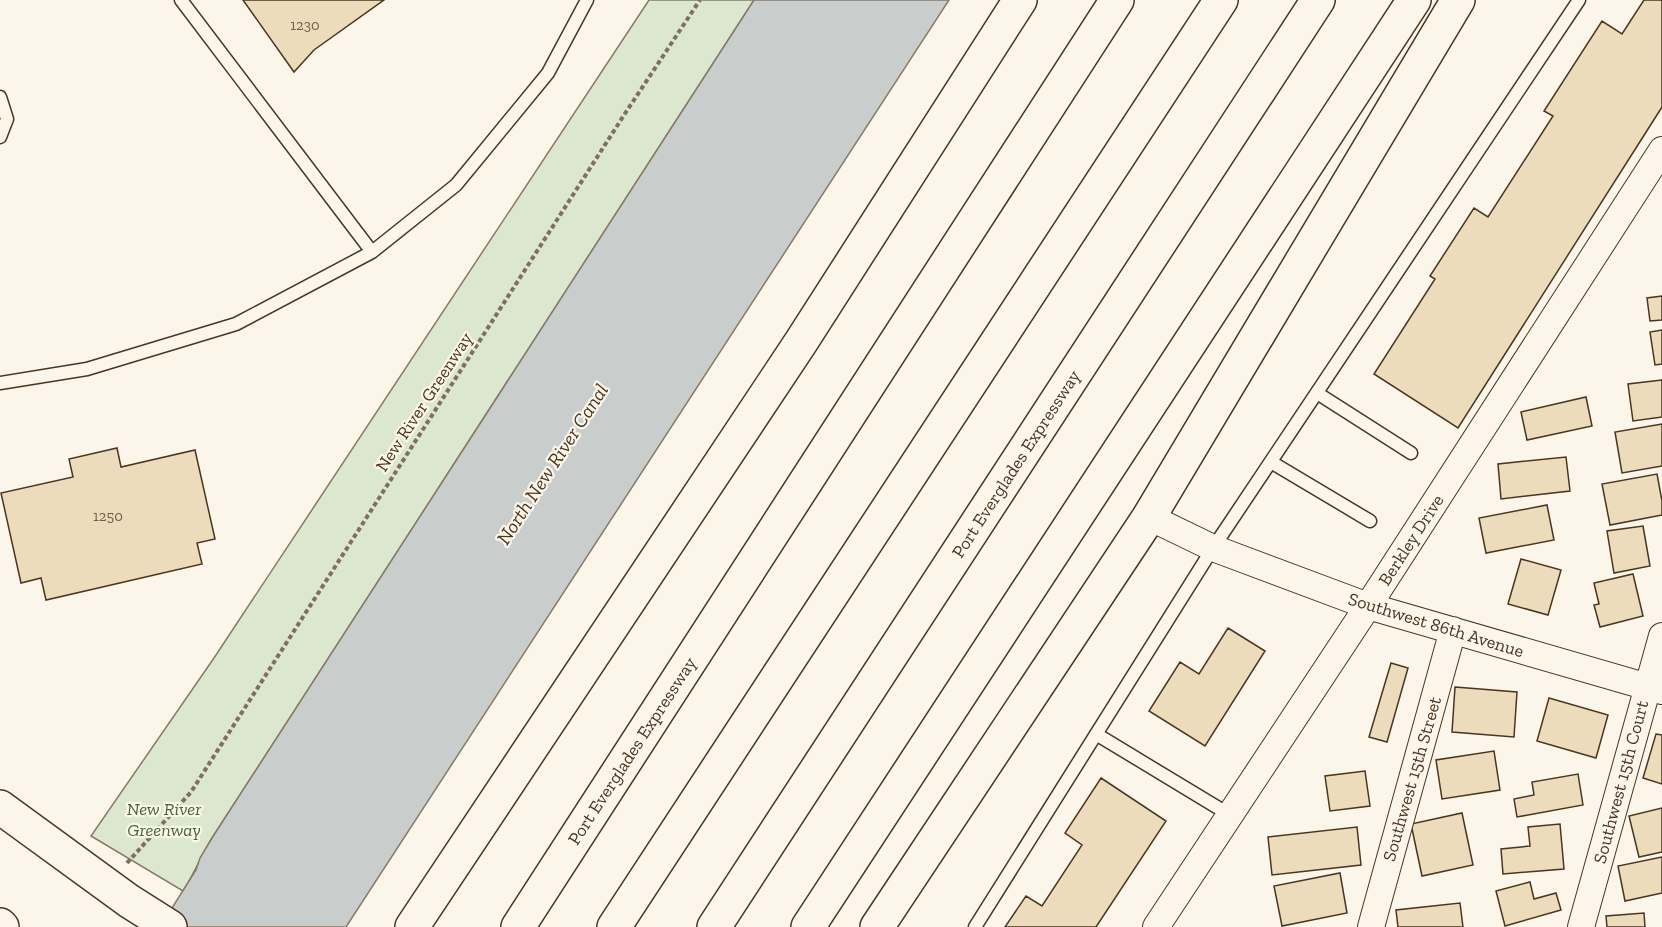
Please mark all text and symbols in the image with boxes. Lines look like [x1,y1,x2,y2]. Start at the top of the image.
house number: 1230 [290,16,320,34]
street label: New River Greenway [371,328,478,476]
street label: Port Everglades Expressway [947,365,1085,562]
water label: North New River Canal [491,379,613,549]
street label: Berkley Drive [1373,490,1449,590]
house number: 1250 [93,507,123,525]
street label: Southwest 86th Avenue [1346,588,1526,662]
street label: Port Everglades Expressway [563,652,701,849]
street label: Southwest 15th Street [1378,694,1446,864]
street label: Southwest 15th Court [1589,698,1653,866]
park label: New River Greenway [127,798,202,841]

